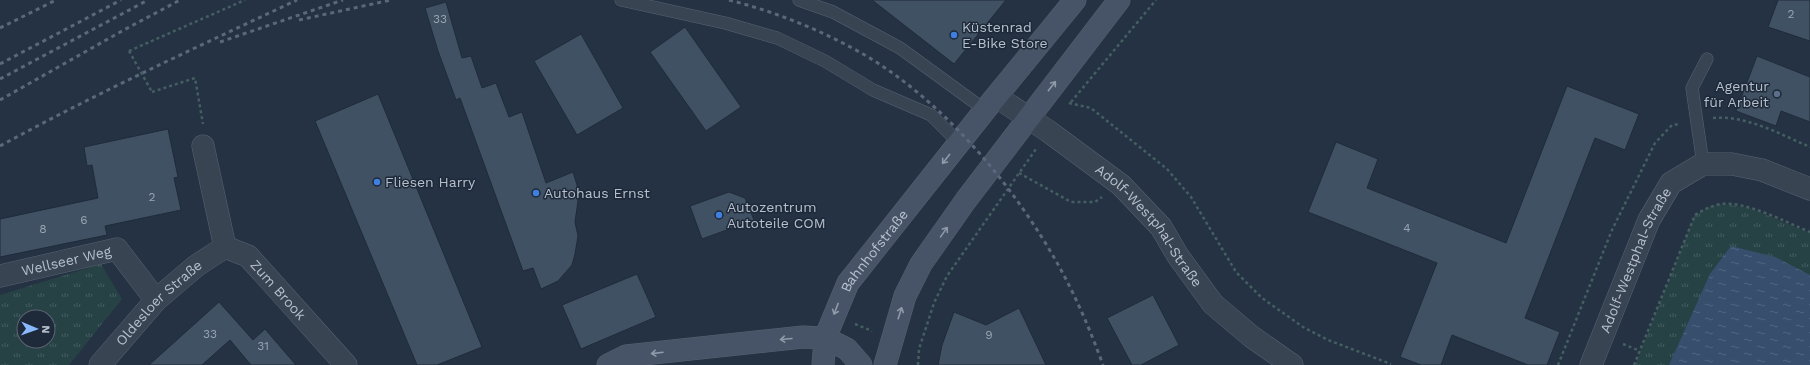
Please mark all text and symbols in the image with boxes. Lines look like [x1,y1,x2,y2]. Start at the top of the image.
house number: 2 [1788,7,1795,21]
house number: 33 [433,12,447,26]
place label: Küstenrad E-Bike Store [962,19,1048,51]
marker: Küstenrad E-Bike Store [949,30,959,40]
place label: Agentur für Arbeit [1704,78,1769,110]
one-way arrow [1048,81,1056,92]
marker: Agentur für Arbeit [1772,89,1782,99]
one-way arrow [941,154,950,165]
street label: Adolf-Westphal-Straße [1092,161,1206,290]
place label: Fliesen Harry [385,174,476,190]
marker: Fliesen Harry [372,177,382,187]
place label: Autohaus Ernst [544,185,650,201]
street label: Adolf-Westphal-Straße [1597,185,1674,335]
marker: Autohaus Ernst [531,188,541,198]
house number: 2 [149,190,156,204]
place label: Autozentrum Autoteile COM [727,199,826,231]
street label: Bahnhofstraße [837,206,911,294]
marker: Autozentrum Autoteile COM [714,210,724,220]
house number: 6 [80,213,88,227]
house number: 4 [1403,221,1411,235]
house number: 8 [39,222,47,236]
one-way arrow [940,227,948,238]
street label: Wellseer Weg [20,242,113,279]
street label: Oldesloer Straße [113,256,205,349]
street label: Zum Brook [247,257,309,323]
one-way arrow [832,303,840,315]
one-way arrow [896,308,904,320]
north arrow [16,309,56,349]
text: N [39,325,52,334]
house number: 33 [203,327,217,341]
house number: 9 [985,328,993,342]
one-way arrow [780,335,793,342]
house number: 31 [257,339,269,353]
one-way arrow [651,349,664,357]

